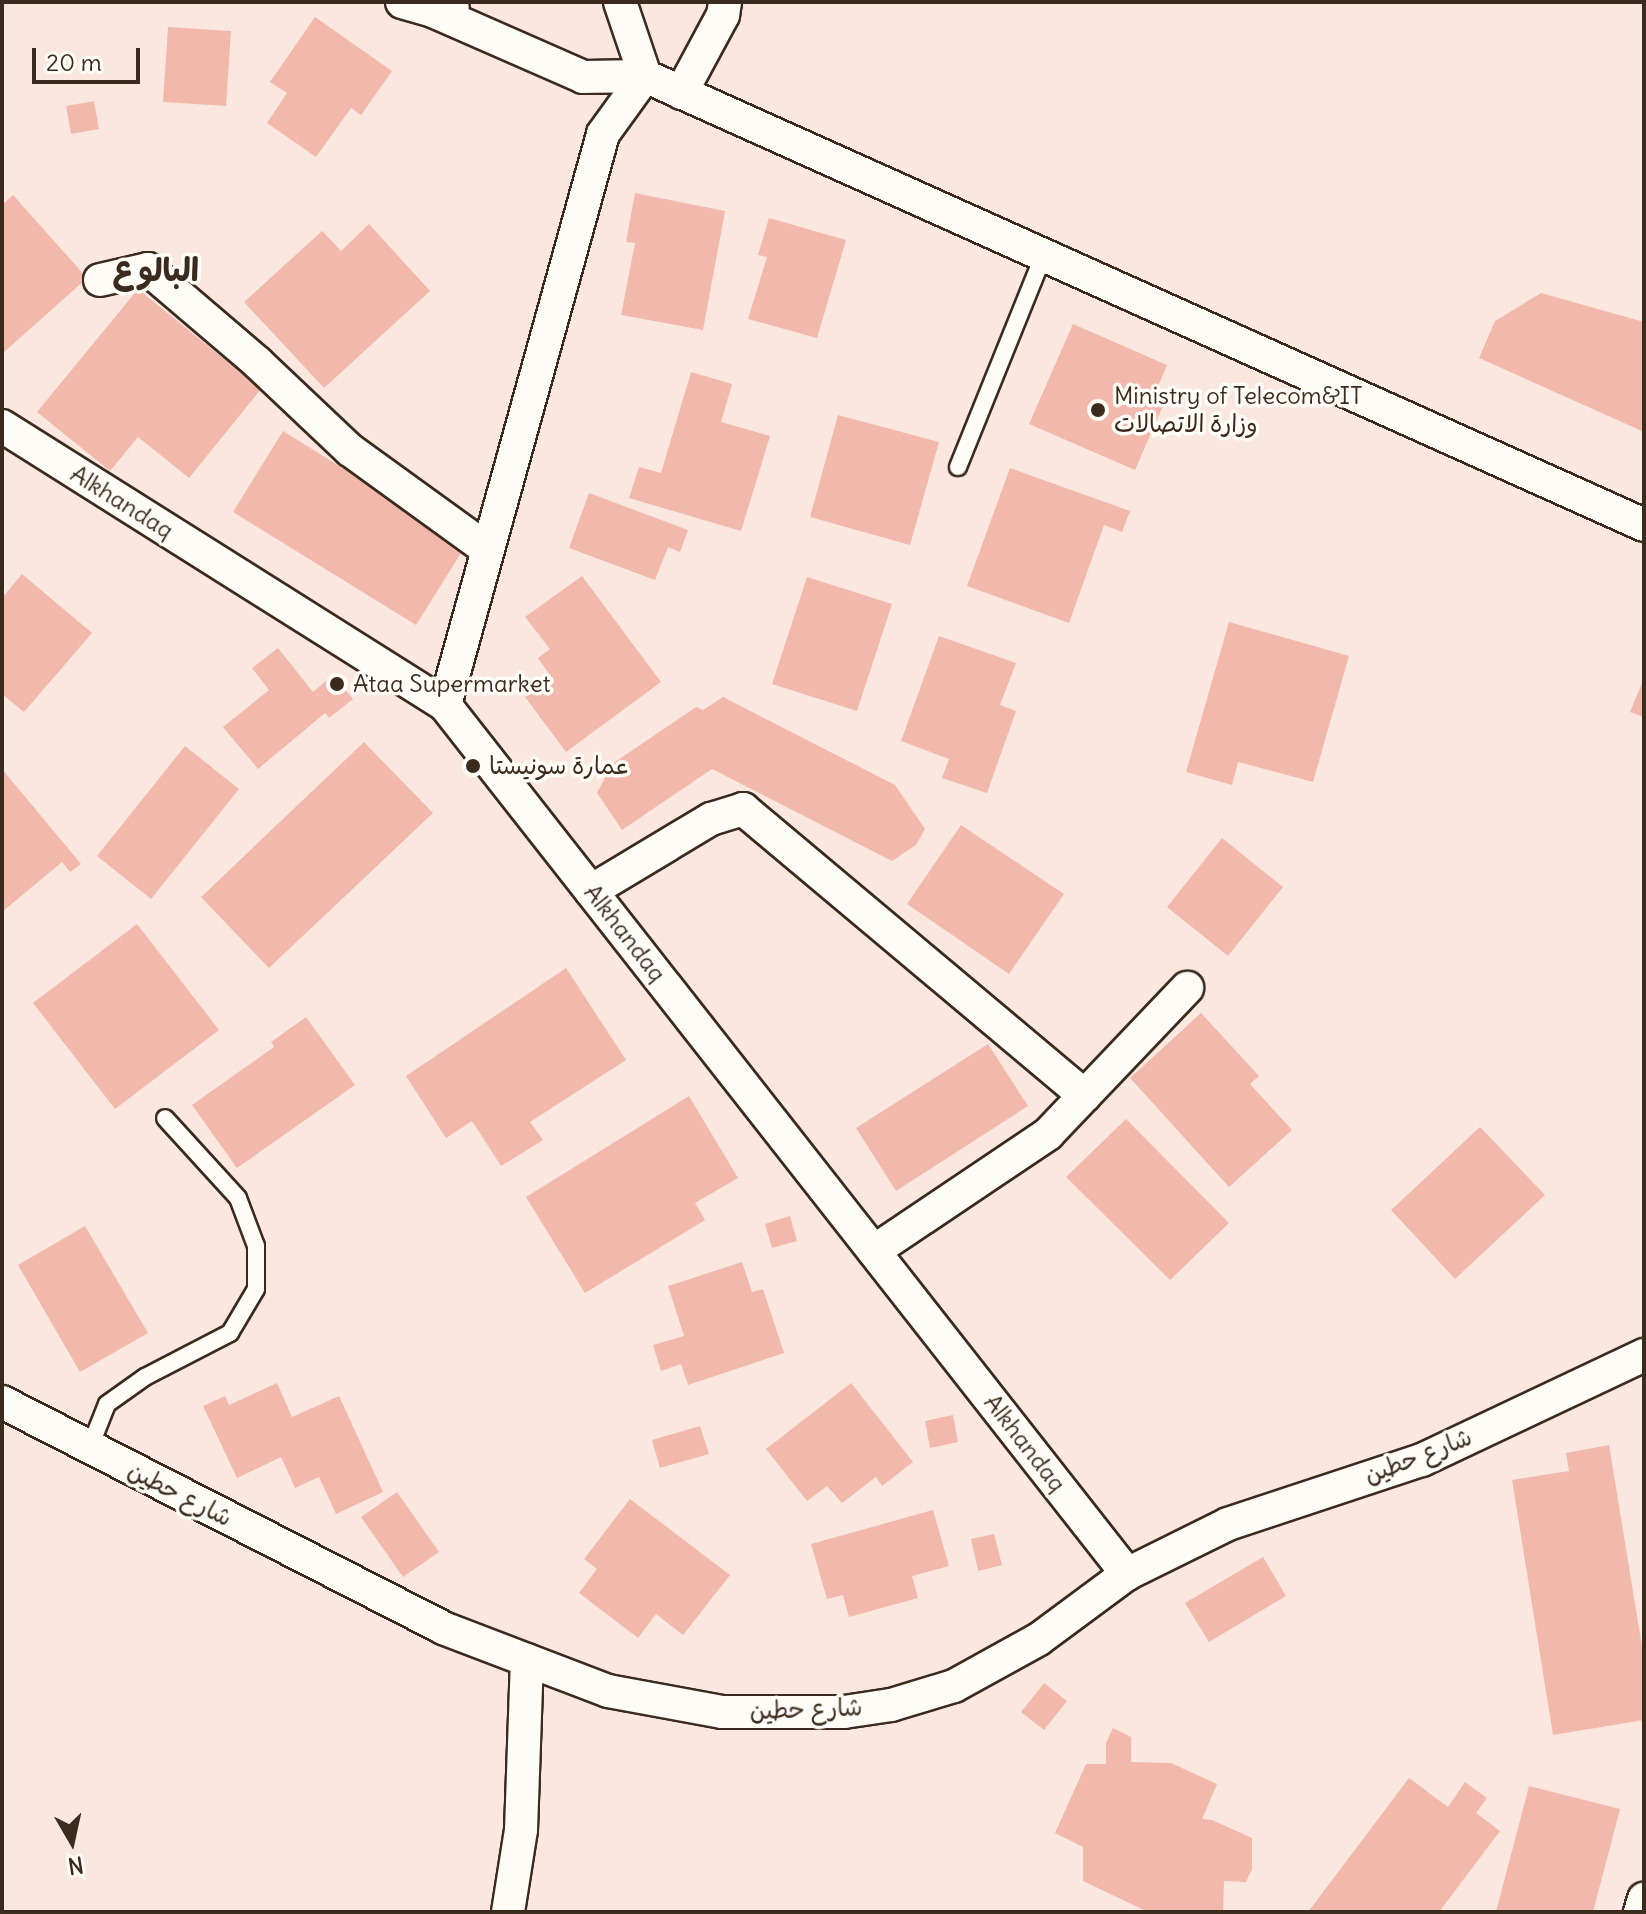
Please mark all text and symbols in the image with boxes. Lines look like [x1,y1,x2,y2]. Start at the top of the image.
scale bar [36,32,144,82]
text: 20 m [46,47,102,77]
district label: البالوع [113,251,199,289]
place label: Ministry of Telecom&IT وزارة الاتصالات [1114,382,1363,438]
marker: Ministry of Telecom&IT وزارة الاتصالات [1089,401,1107,419]
street label: Alkhandaq [65,459,179,545]
place label: Ataa Supermarket [353,670,551,698]
marker: Ataa Supermarket [328,675,346,693]
place label: عمارة سونيستا [489,752,630,780]
marker: عمارة سونيستا [464,757,482,775]
street label: Alkhandaq [578,879,672,987]
street label: Alkhandaq [978,1389,1072,1497]
street label: شارع حطين [1360,1422,1476,1490]
street label: شارع حطين [123,1456,237,1532]
street label: شارع حطين [749,1693,863,1725]
north arrow [32,1802,112,1882]
text: N [66,1851,85,1881]

